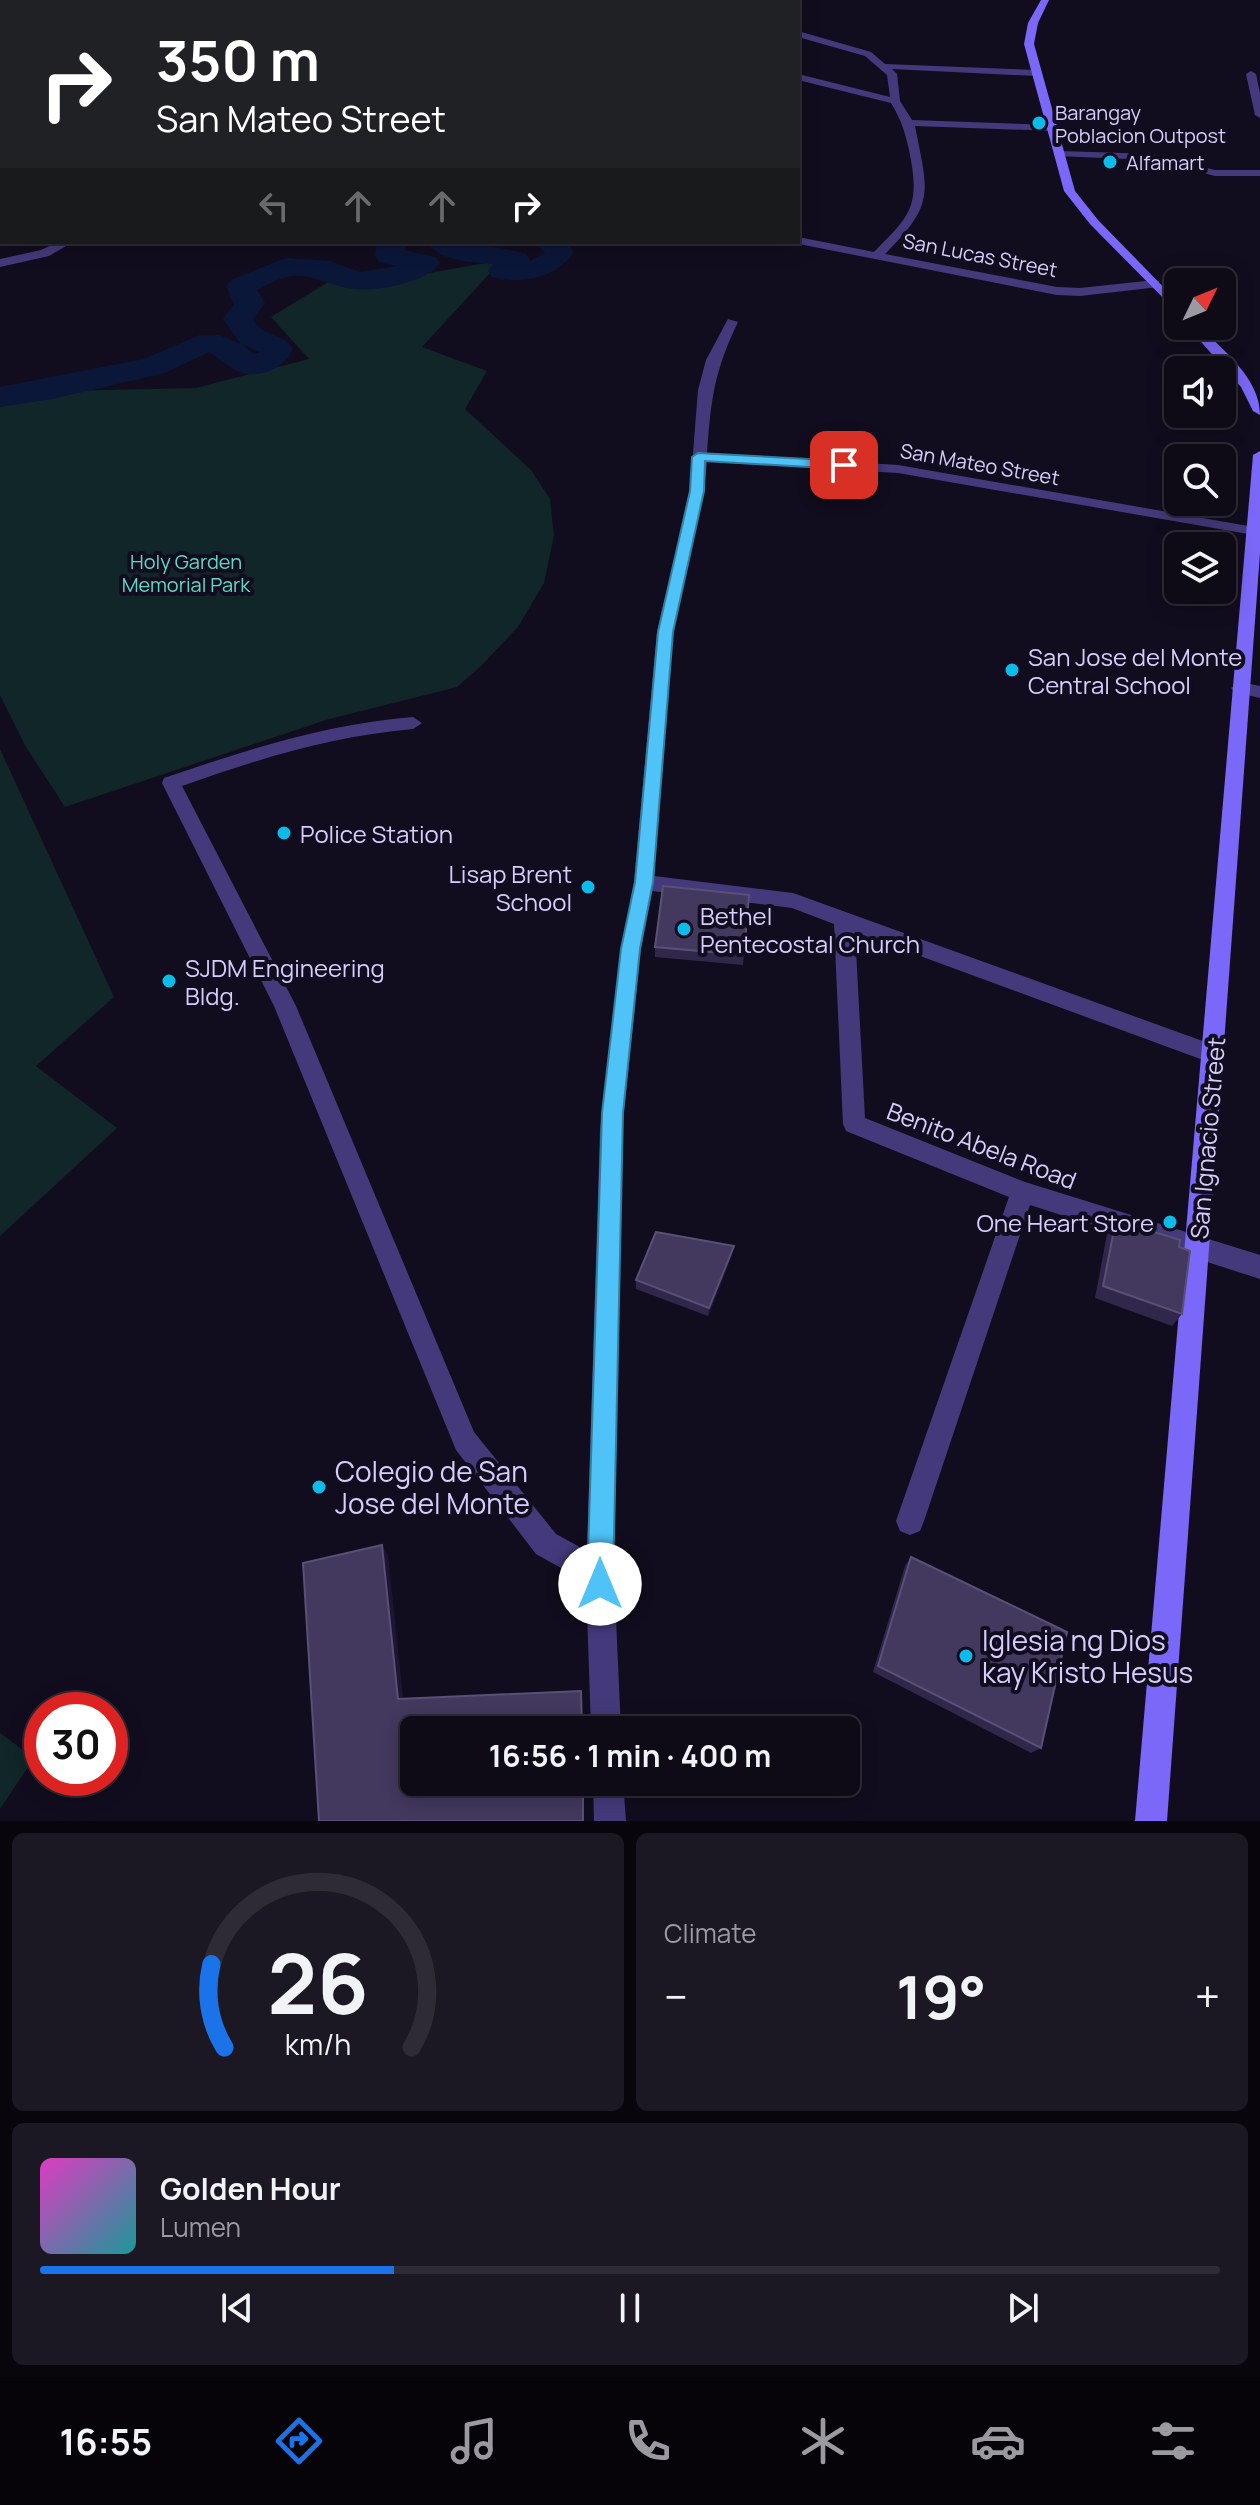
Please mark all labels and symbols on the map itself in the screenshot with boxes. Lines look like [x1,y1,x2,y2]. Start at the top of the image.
place label: Barangay Poblacion Outpost [1055,99,1226,149]
marker: Barangay Poblacion Outpost [1030,114,1048,132]
place label: Alfamart [1126,149,1205,176]
marker: Alfamart [1101,153,1119,171]
street label: San Lucas Street [900,227,1060,283]
north arrow [1164,268,1236,340]
pin [810,431,878,499]
street label: San Mateo Street [898,437,1062,491]
park label: Holy Garden Memorial Park [122,548,251,598]
place label: San Jose del Monte Central School [1028,640,1242,701]
marker: San Jose del Monte Central School [1003,661,1021,679]
place label: Police Station [300,817,453,850]
marker: Police Station [275,824,293,842]
place label: Lisap Brent School [449,857,572,918]
marker: Lisap Brent School [579,878,597,896]
place label: Bethel Pentecostal Church [700,899,920,960]
marker: Bethel Pentecostal Church [675,920,693,938]
place label: SJDM Engineering Bldg. [185,951,385,1012]
marker: SJDM Engineering Bldg. [160,972,178,990]
street label: San Ignacio Street [1182,1036,1232,1240]
street label: Benito Abela Road [883,1094,1081,1196]
place label: One Heart Store [976,1206,1154,1239]
marker: One Heart Store [1161,1213,1179,1231]
place label: Colegio de San Jose del Monte [335,1452,530,1522]
marker: Colegio de San Jose del Monte [310,1478,328,1496]
position arrow [558,1542,642,1626]
place label: Iglesia ng Dios kay Kristo Hesus [982,1621,1193,1691]
marker: Iglesia ng Dios kay Kristo Hesus [957,1647,975,1665]
speed limit sign: 30 [24,1692,128,1796]

